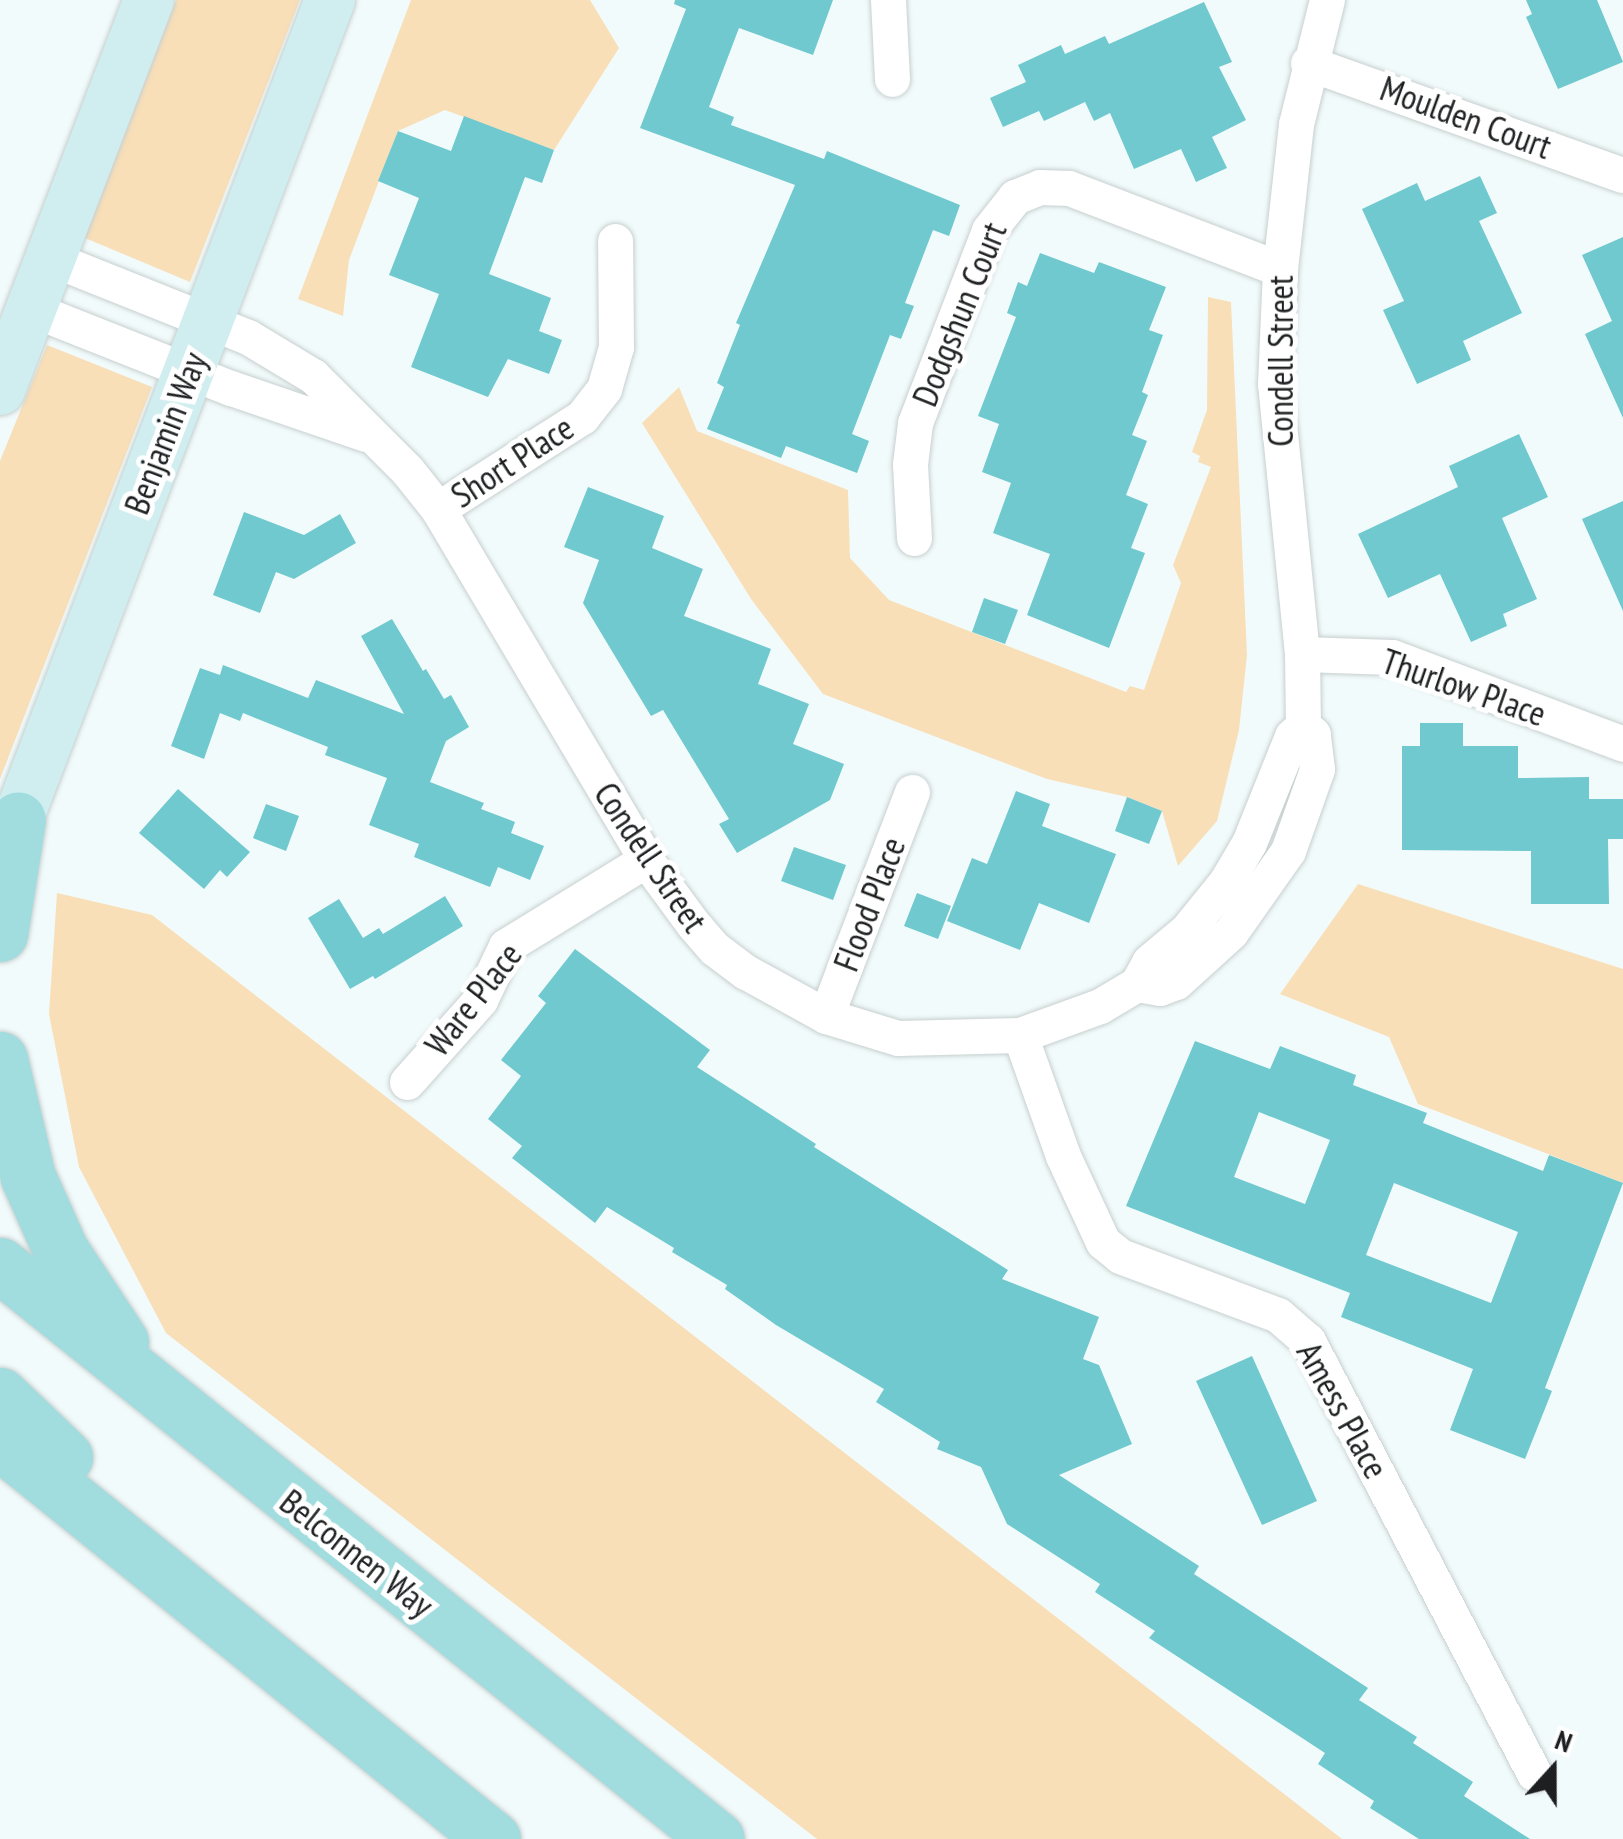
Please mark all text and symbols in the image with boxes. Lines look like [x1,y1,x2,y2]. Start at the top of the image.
street label: Moulden Court [1375,67,1557,167]
street label: Dodgshun Court [903,216,1015,412]
street label: Condell Street [1259,275,1301,447]
street label: Benjamin Way [115,346,215,520]
street label: Short Place [443,406,581,516]
street label: Thurlow Place [1376,639,1552,735]
street label: Condell Street [586,774,716,940]
street label: Flood Place [824,831,914,977]
street label: Ware Place [416,934,530,1064]
street label: Amess Place [1288,1335,1398,1485]
street label: Belconnen Way [272,1480,442,1626]
north arrow [1503,1719,1603,1819]
text: N [1550,1721,1578,1761]

